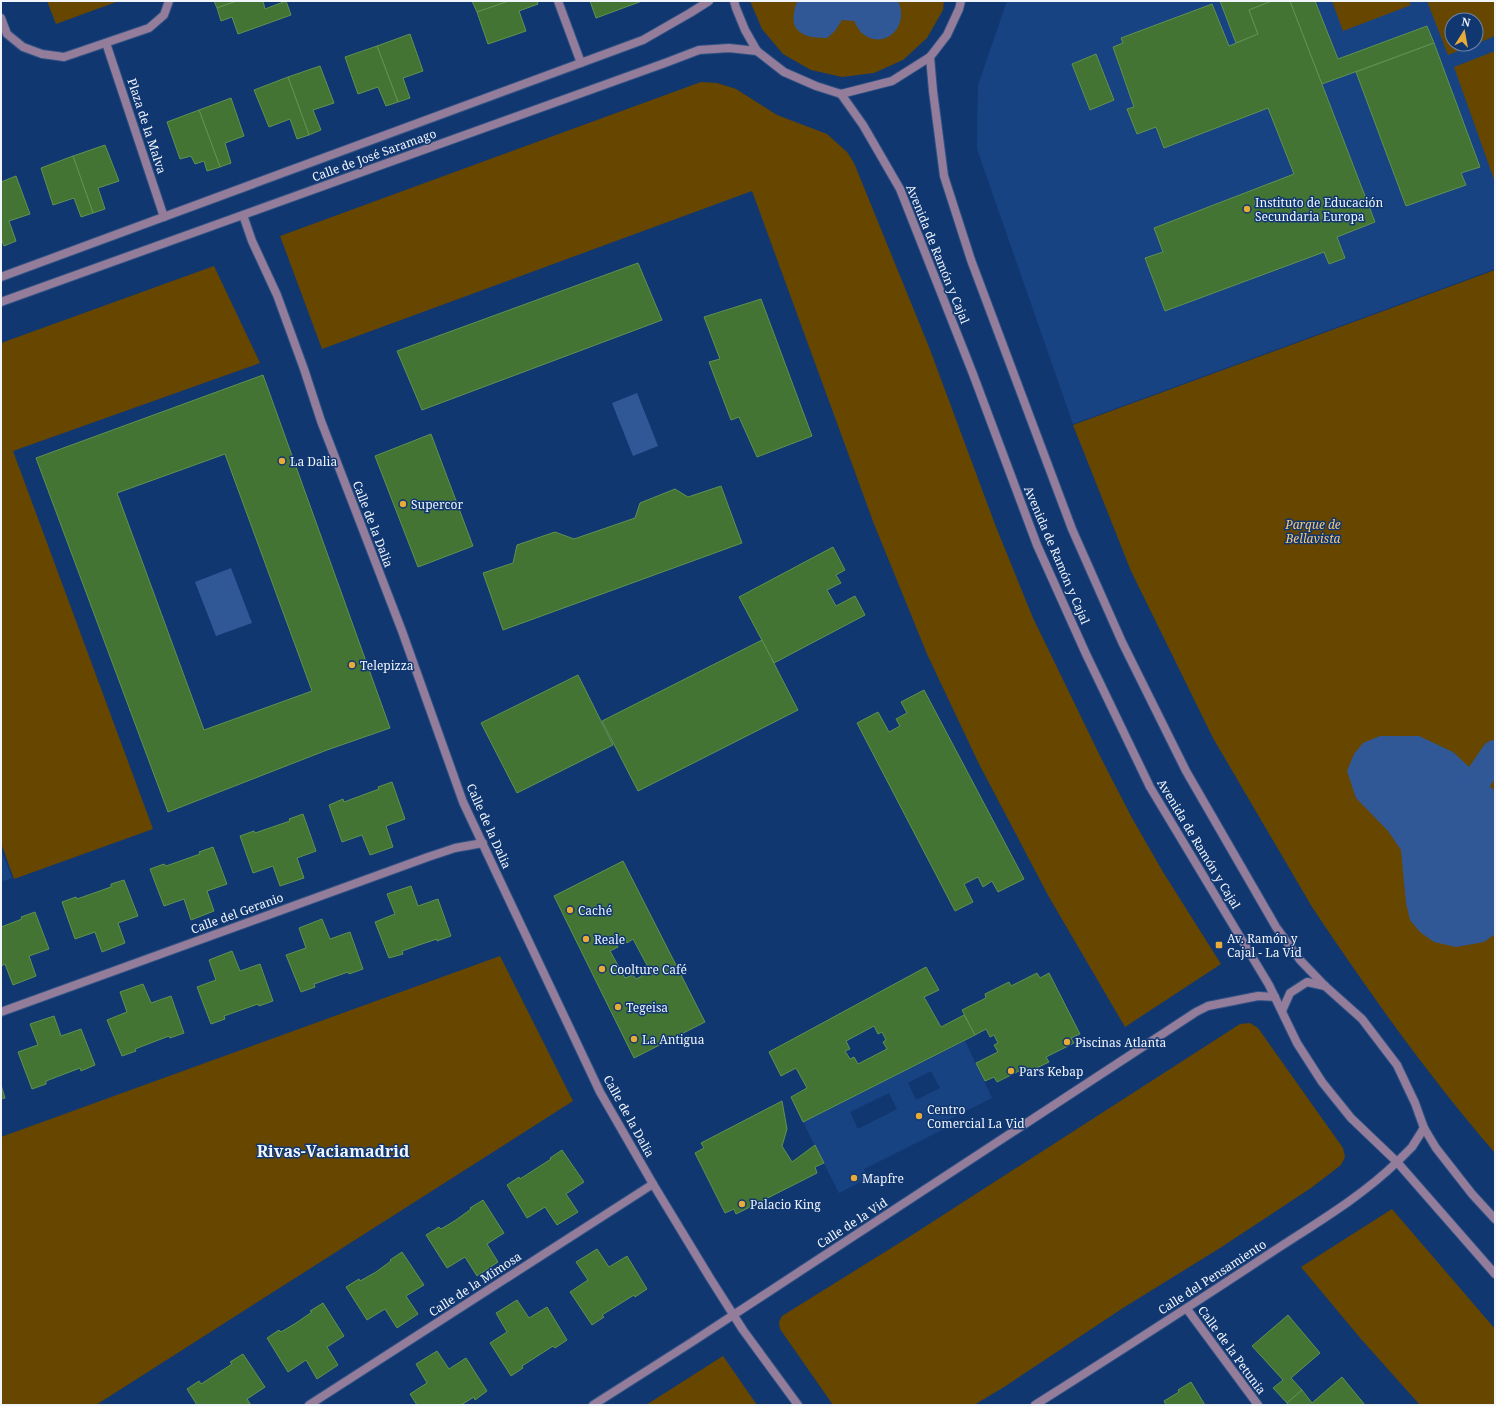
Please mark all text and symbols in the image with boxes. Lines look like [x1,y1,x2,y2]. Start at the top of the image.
north arrow [1444,12,1484,52]
text: N [1460,14,1472,30]
street label: Plaza de la Malva [124,76,171,176]
street label: Calle de José Saramago [309,125,439,185]
street label: Avenida de Ramón y Cajal [902,182,974,326]
place label: Instituto de Educación Secundaria Europa [1255,194,1383,225]
marker: Instituto de Educación Secundaria Europa [1242,204,1252,214]
place label: La Dalia [290,453,337,470]
marker: La Dalia [277,456,287,466]
street label: Calle de la Dalia [349,478,397,570]
street label: Avenida de Ramón y Cajal [1020,483,1094,627]
place label: Supercor [411,496,463,513]
marker: Supercor [398,499,408,509]
park label: Parque de Bellavista [1284,516,1341,547]
place label: Telepizza [360,657,414,674]
marker: Telepizza [347,660,357,670]
street label: Avenida de Ramón y Cajal [1153,776,1245,912]
street label: Calle de la Dalia [463,781,515,871]
street label: Calle del Geranio [188,888,286,938]
place label: Caché [578,902,612,919]
marker: Caché [565,905,575,915]
place label: Av. Ramón y Cajal - La Vid [1227,930,1302,961]
place label: Reale [594,931,625,948]
marker: Reale [581,934,591,944]
marker: Av. Ramón y Cajal - La Vid [1214,940,1224,950]
place label: Coolture Café [610,961,687,978]
marker: Coolture Café [597,964,607,974]
place label: Tegeisa [626,999,668,1016]
marker: Tegeisa [613,1002,623,1012]
place label: La Antigua [642,1031,705,1048]
marker: La Antigua [629,1034,639,1044]
place label: Piscinas Atlanta [1075,1034,1166,1051]
marker: Piscinas Atlanta [1062,1037,1072,1047]
place label: Pars Kebap [1019,1063,1083,1080]
marker: Pars Kebap [1006,1066,1016,1076]
street label: Calle de la Dalia [599,1072,659,1160]
place label: Centro Comercial La Vid [927,1101,1025,1132]
marker: Centro Comercial La Vid [914,1111,924,1121]
district label: Rivas-Vaciamadrid [257,1140,410,1162]
place label: Mapfre [862,1170,904,1187]
marker: Mapfre [849,1173,859,1183]
street label: Calle de la Vid [813,1193,891,1252]
place label: Palacio King [750,1196,821,1213]
marker: Palacio King [737,1199,747,1209]
street label: Calle del Pensamiento [1155,1236,1269,1318]
street label: Calle de la Mimosa [425,1248,525,1320]
street label: Calle de la Petunia [1194,1302,1270,1398]

